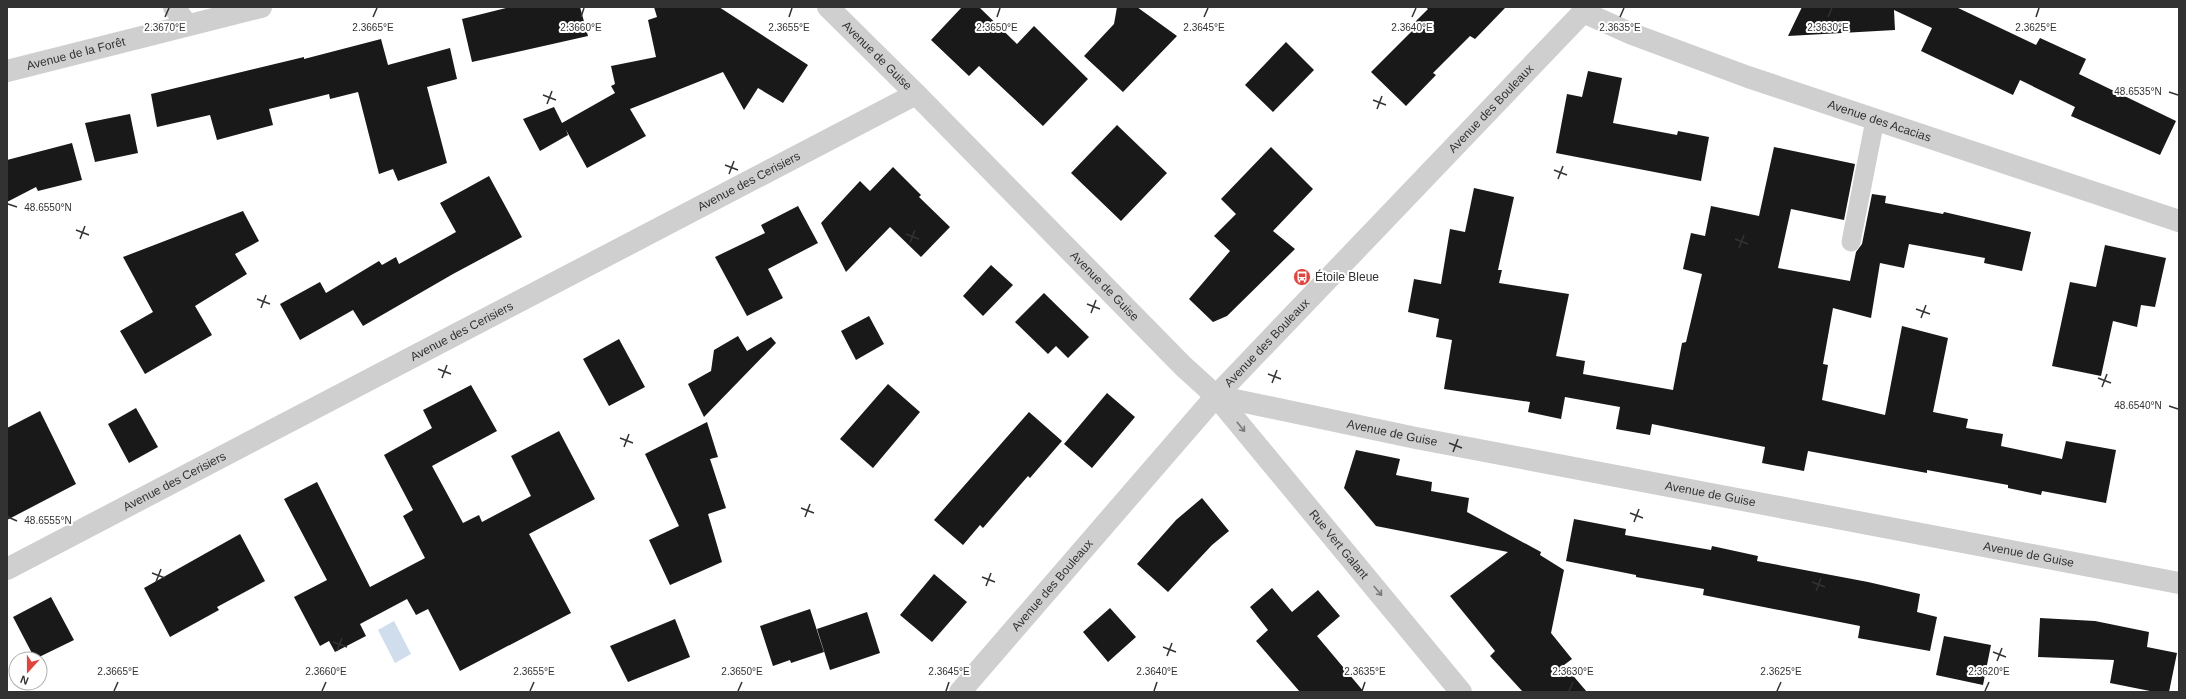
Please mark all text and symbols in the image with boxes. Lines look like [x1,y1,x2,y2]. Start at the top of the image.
street label: Avenue de Guise [839,18,915,93]
text: 2.3670°E [144,22,186,33]
text: 2.3665°E [352,22,394,33]
text: 2.3660°E [560,22,602,33]
text: 2.3655°E [768,22,810,33]
text: 2.3650°E [976,22,1018,33]
text: 2.3645°E [1183,22,1225,33]
text: 2.3640°E [1391,22,1433,33]
text: 2.3635°E [1599,22,1641,33]
text: 2.3630°E [1807,22,1849,33]
text: 2.3625°E [2015,22,2057,33]
street label: Avenue de la Forêt [25,34,127,73]
street label: Avenue des Bouleaux [1445,62,1536,156]
text: 48.6535°N [2114,86,2162,97]
street label: Avenue des Acacias [1826,97,1933,145]
street label: Avenue des Cerisiers [695,149,803,214]
text: 48.6550°N [24,202,72,213]
street label: Avenue de Guise [1067,248,1142,324]
bus stop icon: Étoile Bleue [1292,267,1312,287]
place label: Étoile Bleue [1315,269,1379,284]
street label: Avenue des Bouleaux [1222,296,1312,390]
street label: Avenue des Cerisiers [408,299,515,364]
text: 48.6540°N [2114,400,2162,411]
street label: Avenue de Guise [1346,417,1439,449]
one-way arrow [1237,421,1246,432]
street label: Avenue des Cerisiers [121,449,228,514]
street label: Avenue de Guise [1664,478,1757,509]
street label: Rue Vert Galant [1306,507,1372,582]
text: 48.6555°N [24,515,72,526]
street label: Avenue des Bouleaux [1009,537,1096,634]
street label: Avenue de Guise [1982,539,2075,570]
one-way arrow [1373,586,1382,597]
north arrow [8,651,48,691]
text: 2.3665°E [97,666,139,677]
text: 2.3660°E [305,666,347,677]
text: 2.3655°E [513,666,555,677]
text: 2.3650°E [721,666,763,677]
text: 2.3645°E [928,666,970,677]
text: 2.3640°E [1136,666,1178,677]
text: 2.3635°E [1344,666,1386,677]
text: 2.3630°E [1552,666,1594,677]
text: 2.3625°E [1760,666,1802,677]
text: 2.3620°E [1968,666,2010,677]
text: N [19,673,30,687]

